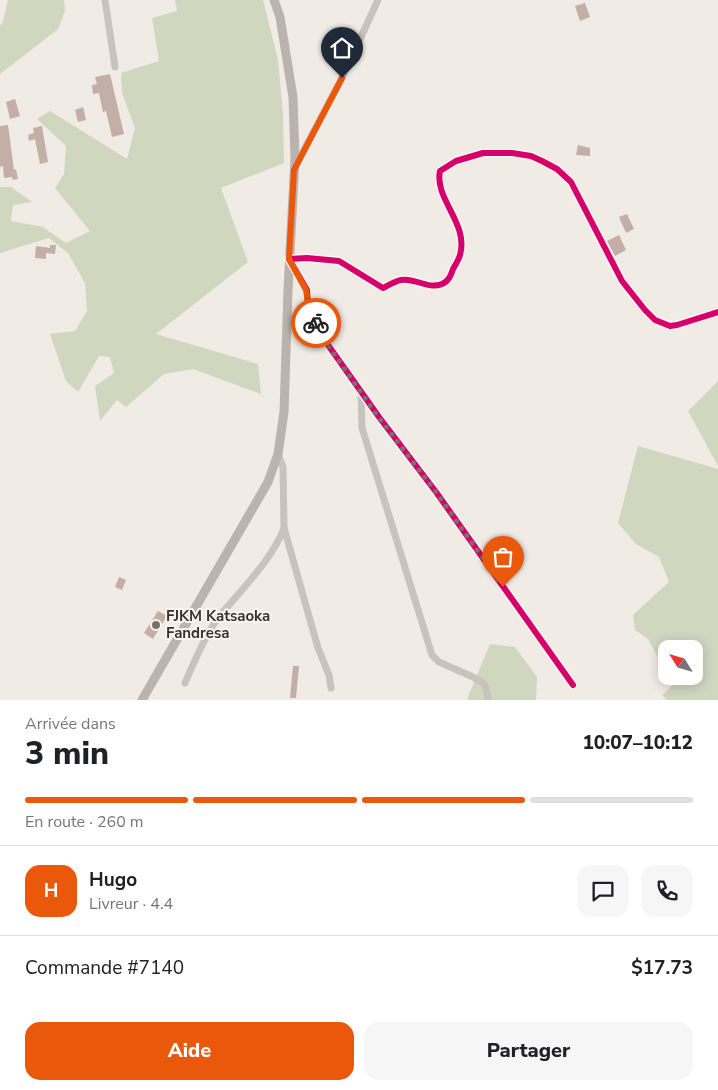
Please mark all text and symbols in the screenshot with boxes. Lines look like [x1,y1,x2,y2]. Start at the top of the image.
pin [321,27,363,78]
icon: home [328,34,356,62]
courier [291,298,341,348]
icon: bike [302,309,330,337]
pin [482,536,524,587]
icon: bag [489,543,517,571]
place label: FJKM Katsaoka Fandresa [166,606,270,643]
marker: FJKM Katsaoka Fandresa [150,619,162,631]
north arrow [658,640,702,685]
map controls [658,640,703,685]
text: Arrivée dans [25,713,116,735]
text: 10:07–10:12 [582,730,693,756]
text: 3 min [25,732,109,775]
text: En route · 260 m [25,811,144,833]
button: chat [577,865,629,917]
button: phone [641,865,693,917]
text: Hugo [89,867,137,893]
text: H [44,878,58,904]
text: Livreur · 4.4 [89,893,173,915]
text: Commande #7140 [25,955,184,981]
text: $17.73 [631,955,693,981]
button: Aide [25,1022,354,1080]
button: Partager [364,1022,693,1080]

